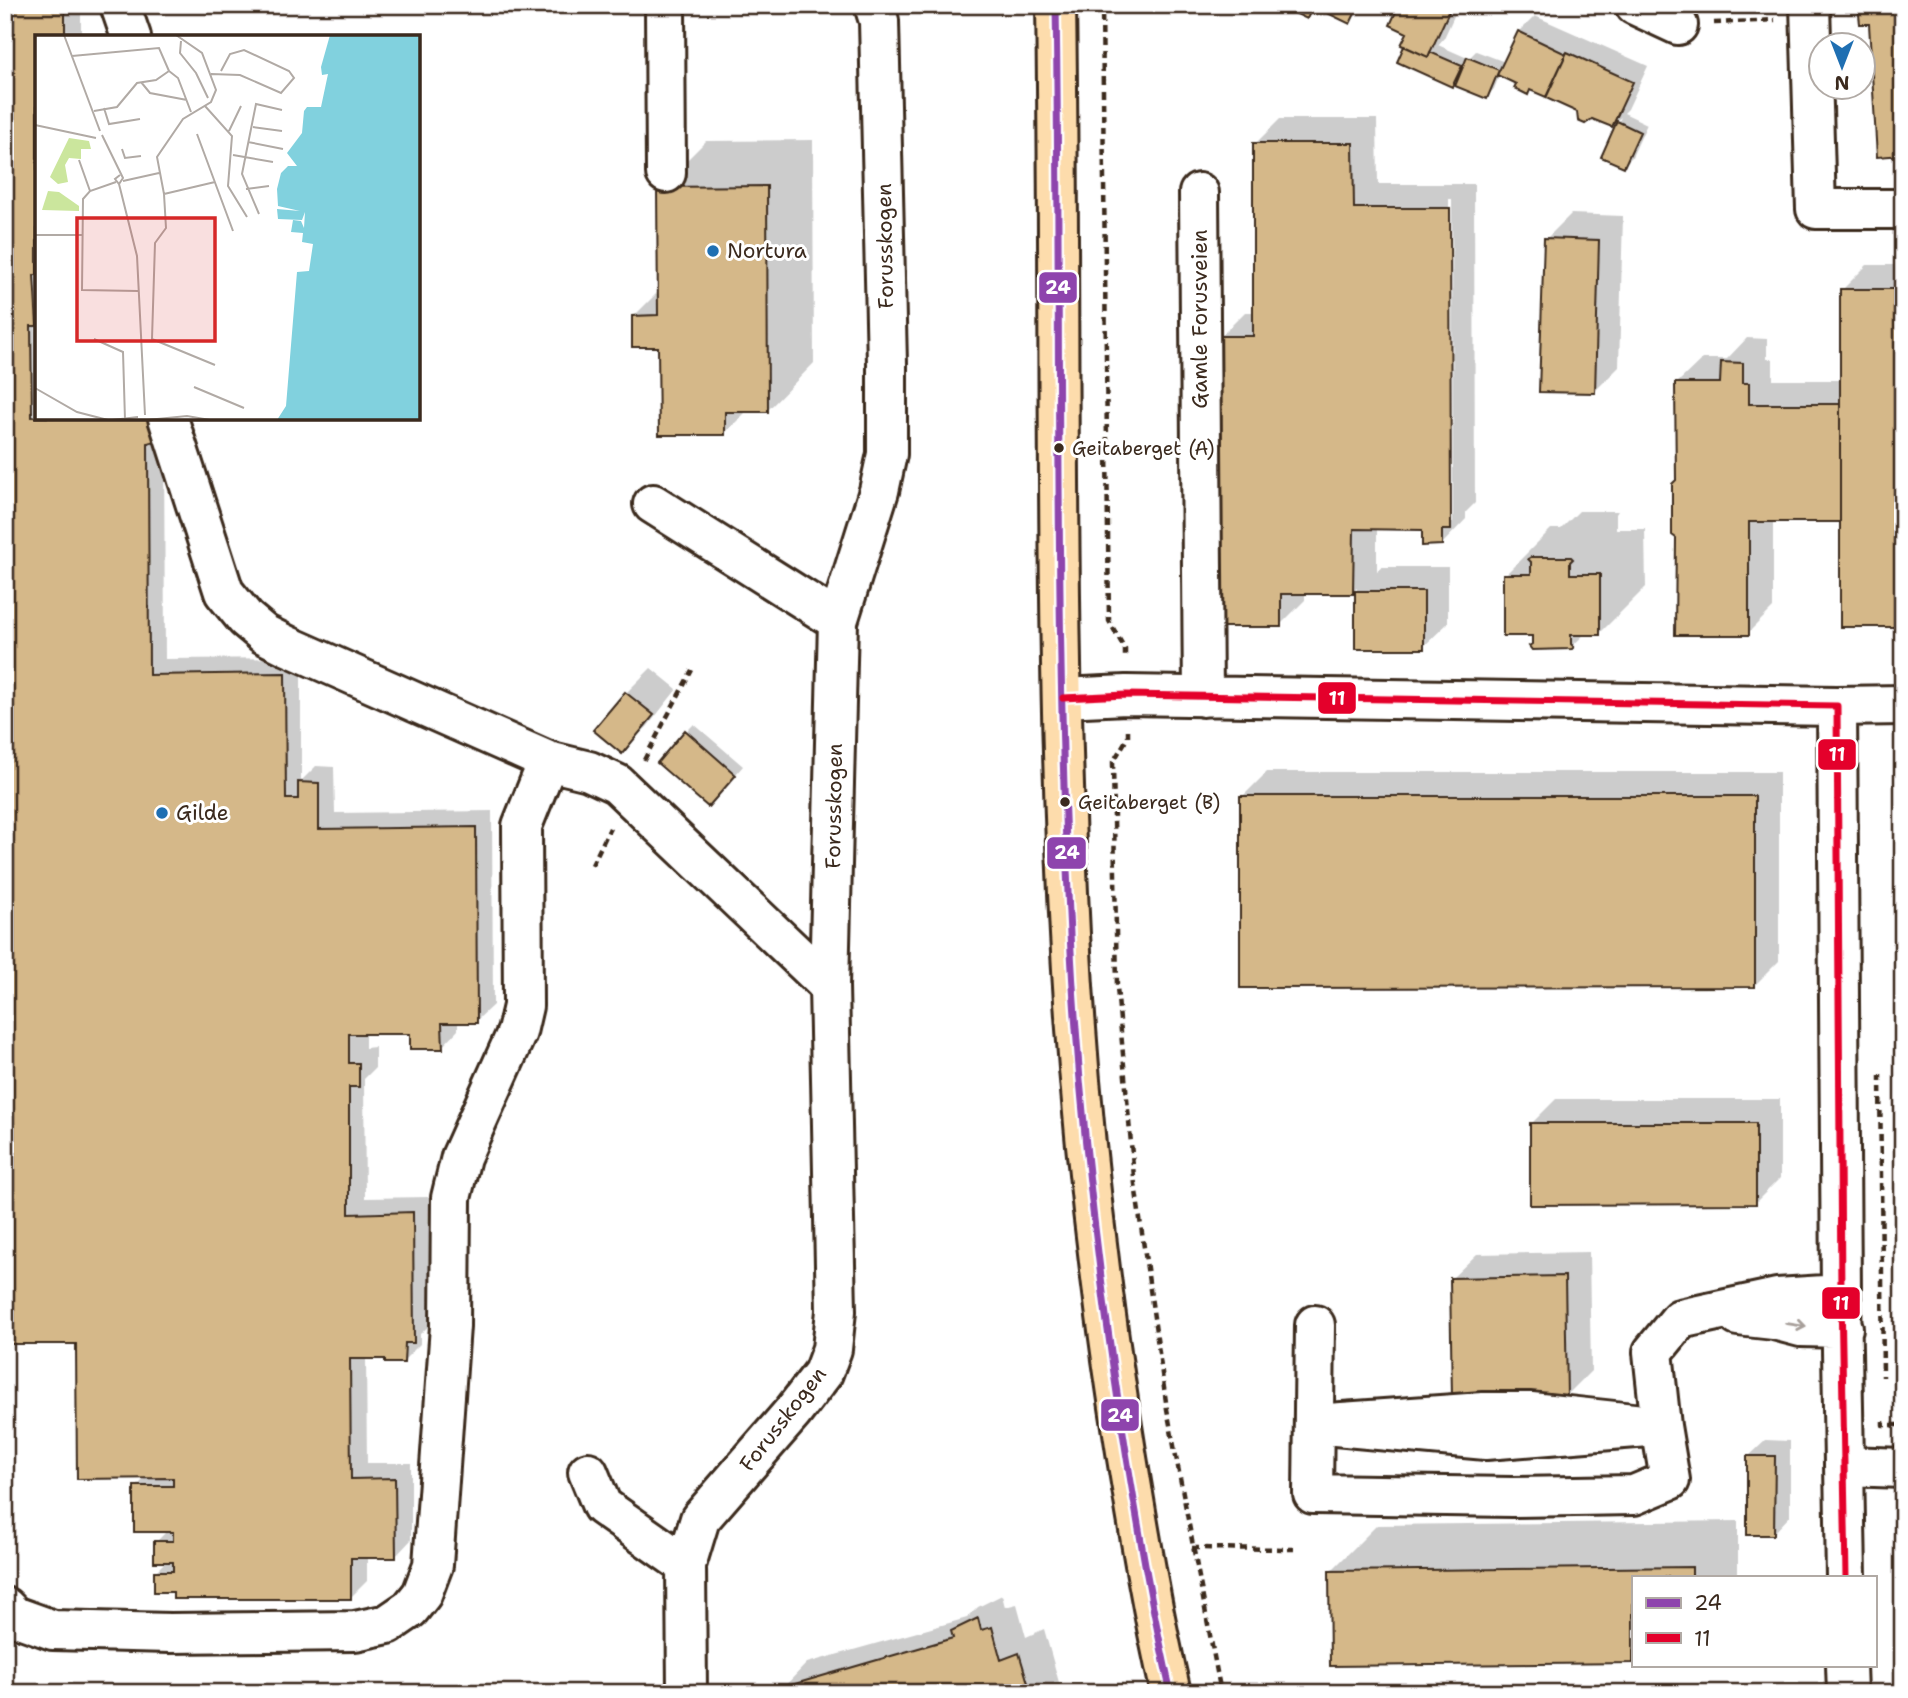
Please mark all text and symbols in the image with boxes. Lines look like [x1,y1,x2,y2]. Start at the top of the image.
north arrow [1806,32,1876,102]
inset map [35,35,420,420]
text: N [1834,70,1850,95]
street label: Forusskogen [870,183,900,309]
street label: Gamle Forusveien [1186,229,1214,409]
place label: Nortura [727,237,807,265]
marker: Nortura [705,243,721,259]
line badge: 24 [1038,271,1078,304]
text: 24 [1045,275,1072,300]
place label: Geitaberget (A) [1072,436,1215,461]
marker: Geitaberget (A) [1052,441,1066,455]
line badge: 11 [1317,681,1357,715]
text: 11 [1329,686,1345,711]
line badge: 11 [1817,738,1857,771]
text: 11 [1829,742,1845,767]
street label: Forusskogen [819,743,849,869]
place label: Geitaberget (B) [1078,790,1220,815]
marker: Geitaberget (B) [1058,795,1072,809]
place label: Gilde [176,799,229,827]
marker: Gilde [154,805,170,821]
line badge: 24 [1046,836,1087,870]
text: 24 [1054,840,1081,865]
line badge: 11 [1821,1286,1861,1320]
text: 11 [1833,1291,1849,1316]
one-way arrow [1784,1319,1807,1332]
street label: Forusskogen [733,1361,833,1477]
line badge: 24 [1100,1398,1140,1432]
text: 24 [1107,1403,1134,1428]
legend [1632,1576,1876,1666]
text: 24 [1694,1589,1722,1617]
text: 11 [1694,1625,1711,1653]

